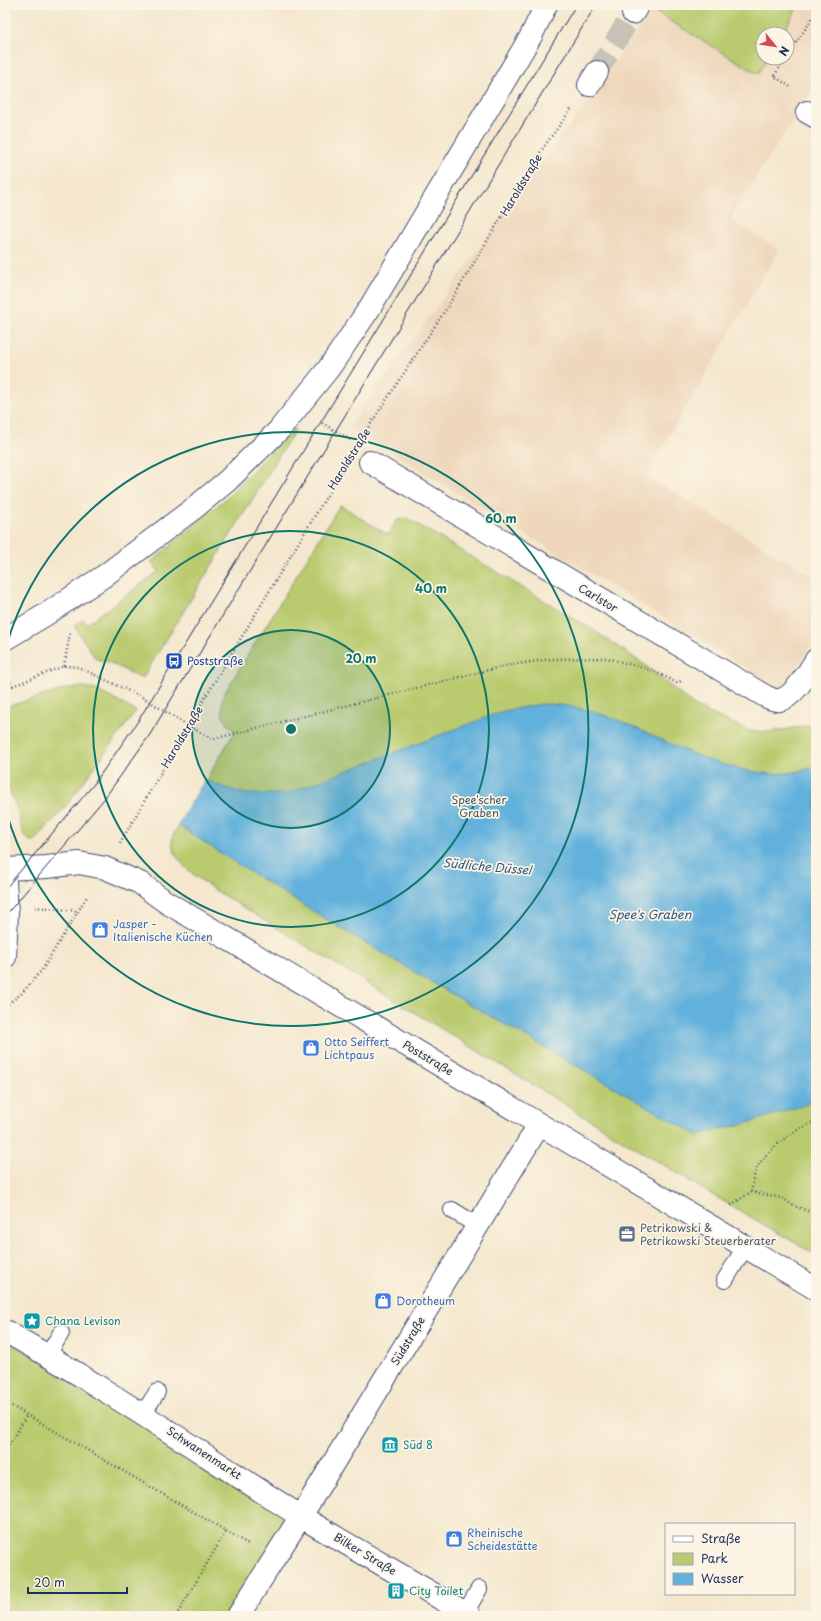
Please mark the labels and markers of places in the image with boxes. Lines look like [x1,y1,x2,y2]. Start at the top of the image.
bus stop icon: Poststraße [164,651,184,671]
place label: Poststraße [187,652,243,669]
centre of rings [284,722,298,736]
place label: Jasper - Italienische Küchen [113,915,213,945]
shop icon: Jasper - Italienische Küchen [90,920,110,940]
place label: Otto Seiffert Lichtpaus [324,1033,390,1063]
shop icon: Otto Seiffert Lichtpaus [301,1038,321,1058]
place label: Petrikowski & Petrikowski Steuerberater [640,1219,777,1249]
office icon: Petrikowski & Petrikowski Steuerberater [617,1224,637,1244]
shop icon: Dorotheum [373,1291,393,1311]
place label: Dorotheum [396,1292,455,1309]
place icon: Chana Levison [22,1311,42,1331]
place label: Chana Levison [45,1312,121,1329]
museum icon: Süd 8 [380,1435,400,1455]
place label: Süd 8 [403,1436,433,1453]
place label: Rheinische Scheidestätte [467,1524,538,1554]
shop icon: Rheinische Scheidestätte [444,1529,464,1549]
building icon: City Toilet [386,1581,406,1601]
place label: City Toilet [409,1582,464,1599]

